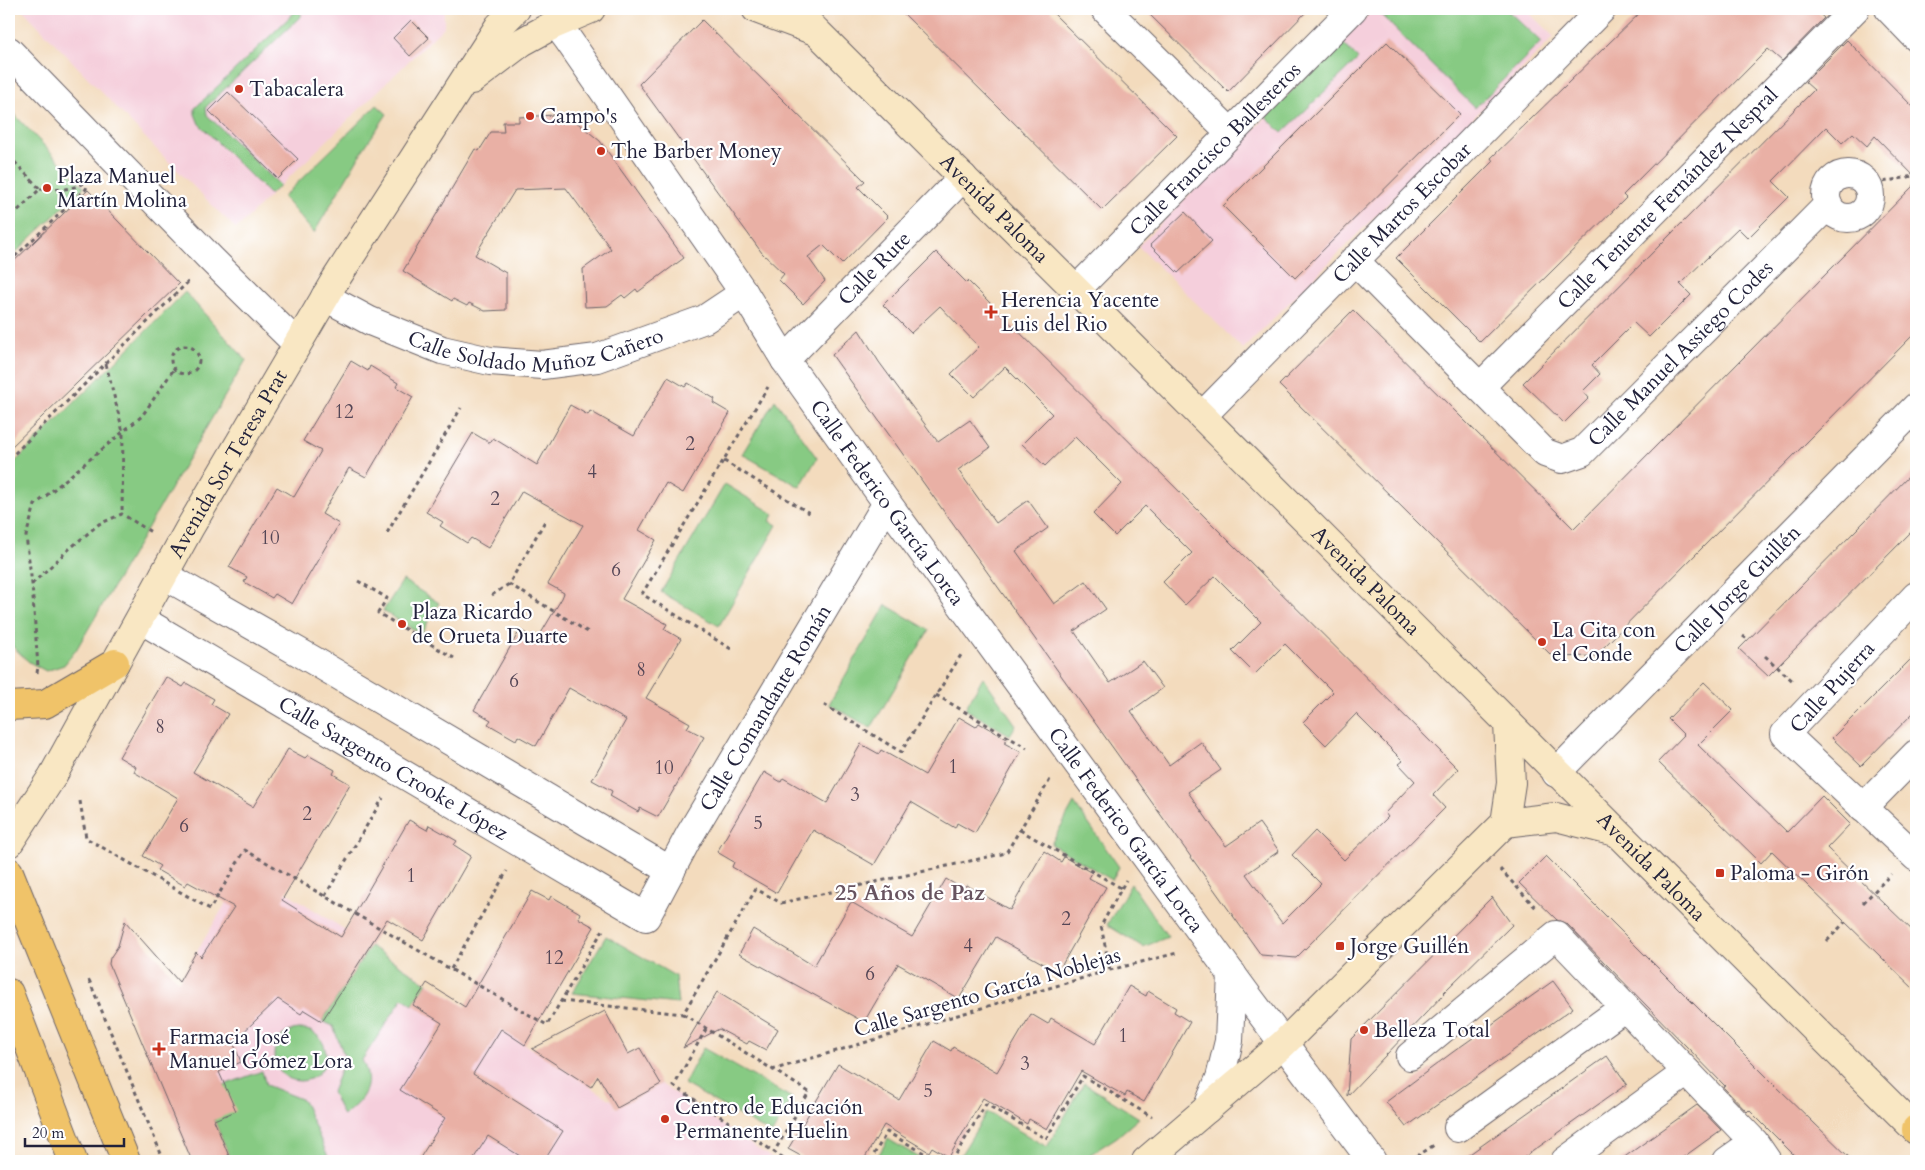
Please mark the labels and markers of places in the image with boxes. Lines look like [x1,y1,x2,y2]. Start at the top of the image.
place label: Tabacalera [249,75,344,104]
marker: Tabacalera [233,83,245,95]
place label: Campo's [540,102,617,131]
marker: Campo's [524,110,536,122]
place label: The Barber Money [611,137,782,166]
marker: The Barber Money [595,145,607,157]
place label: Plaza Manuel Martín Molina [57,162,187,215]
marker: Plaza Manuel Martín Molina [41,182,53,194]
place label: Herencia Yacente Luis del Rio [1001,286,1159,339]
marker: Herencia Yacente Luis del Rio [985,306,997,318]
place label: Plaza Ricardo de Orueta Duarte [412,598,568,651]
place label: La Cita con el Conde [1552,616,1656,669]
marker: Plaza Ricardo de Orueta Duarte [396,618,408,630]
marker: La Cita con el Conde [1536,636,1548,648]
place label: Paloma - Girón [1730,859,1869,888]
marker: Paloma - Girón [1714,867,1726,879]
place label: Jorge Guillén [1347,932,1469,961]
marker: Jorge Guillén [1334,940,1346,952]
place label: Belleza Total [1374,1016,1490,1045]
place label: Farmacia José Manuel Gómez Lora [169,1023,353,1076]
marker: Belleza Total [1358,1024,1370,1036]
marker: Farmacia José Manuel Gómez Lora [153,1043,165,1055]
place label: Centro de Educación Permanente Huelin [675,1093,863,1146]
marker: Centro de Educación Permanente Huelin [659,1113,671,1125]

